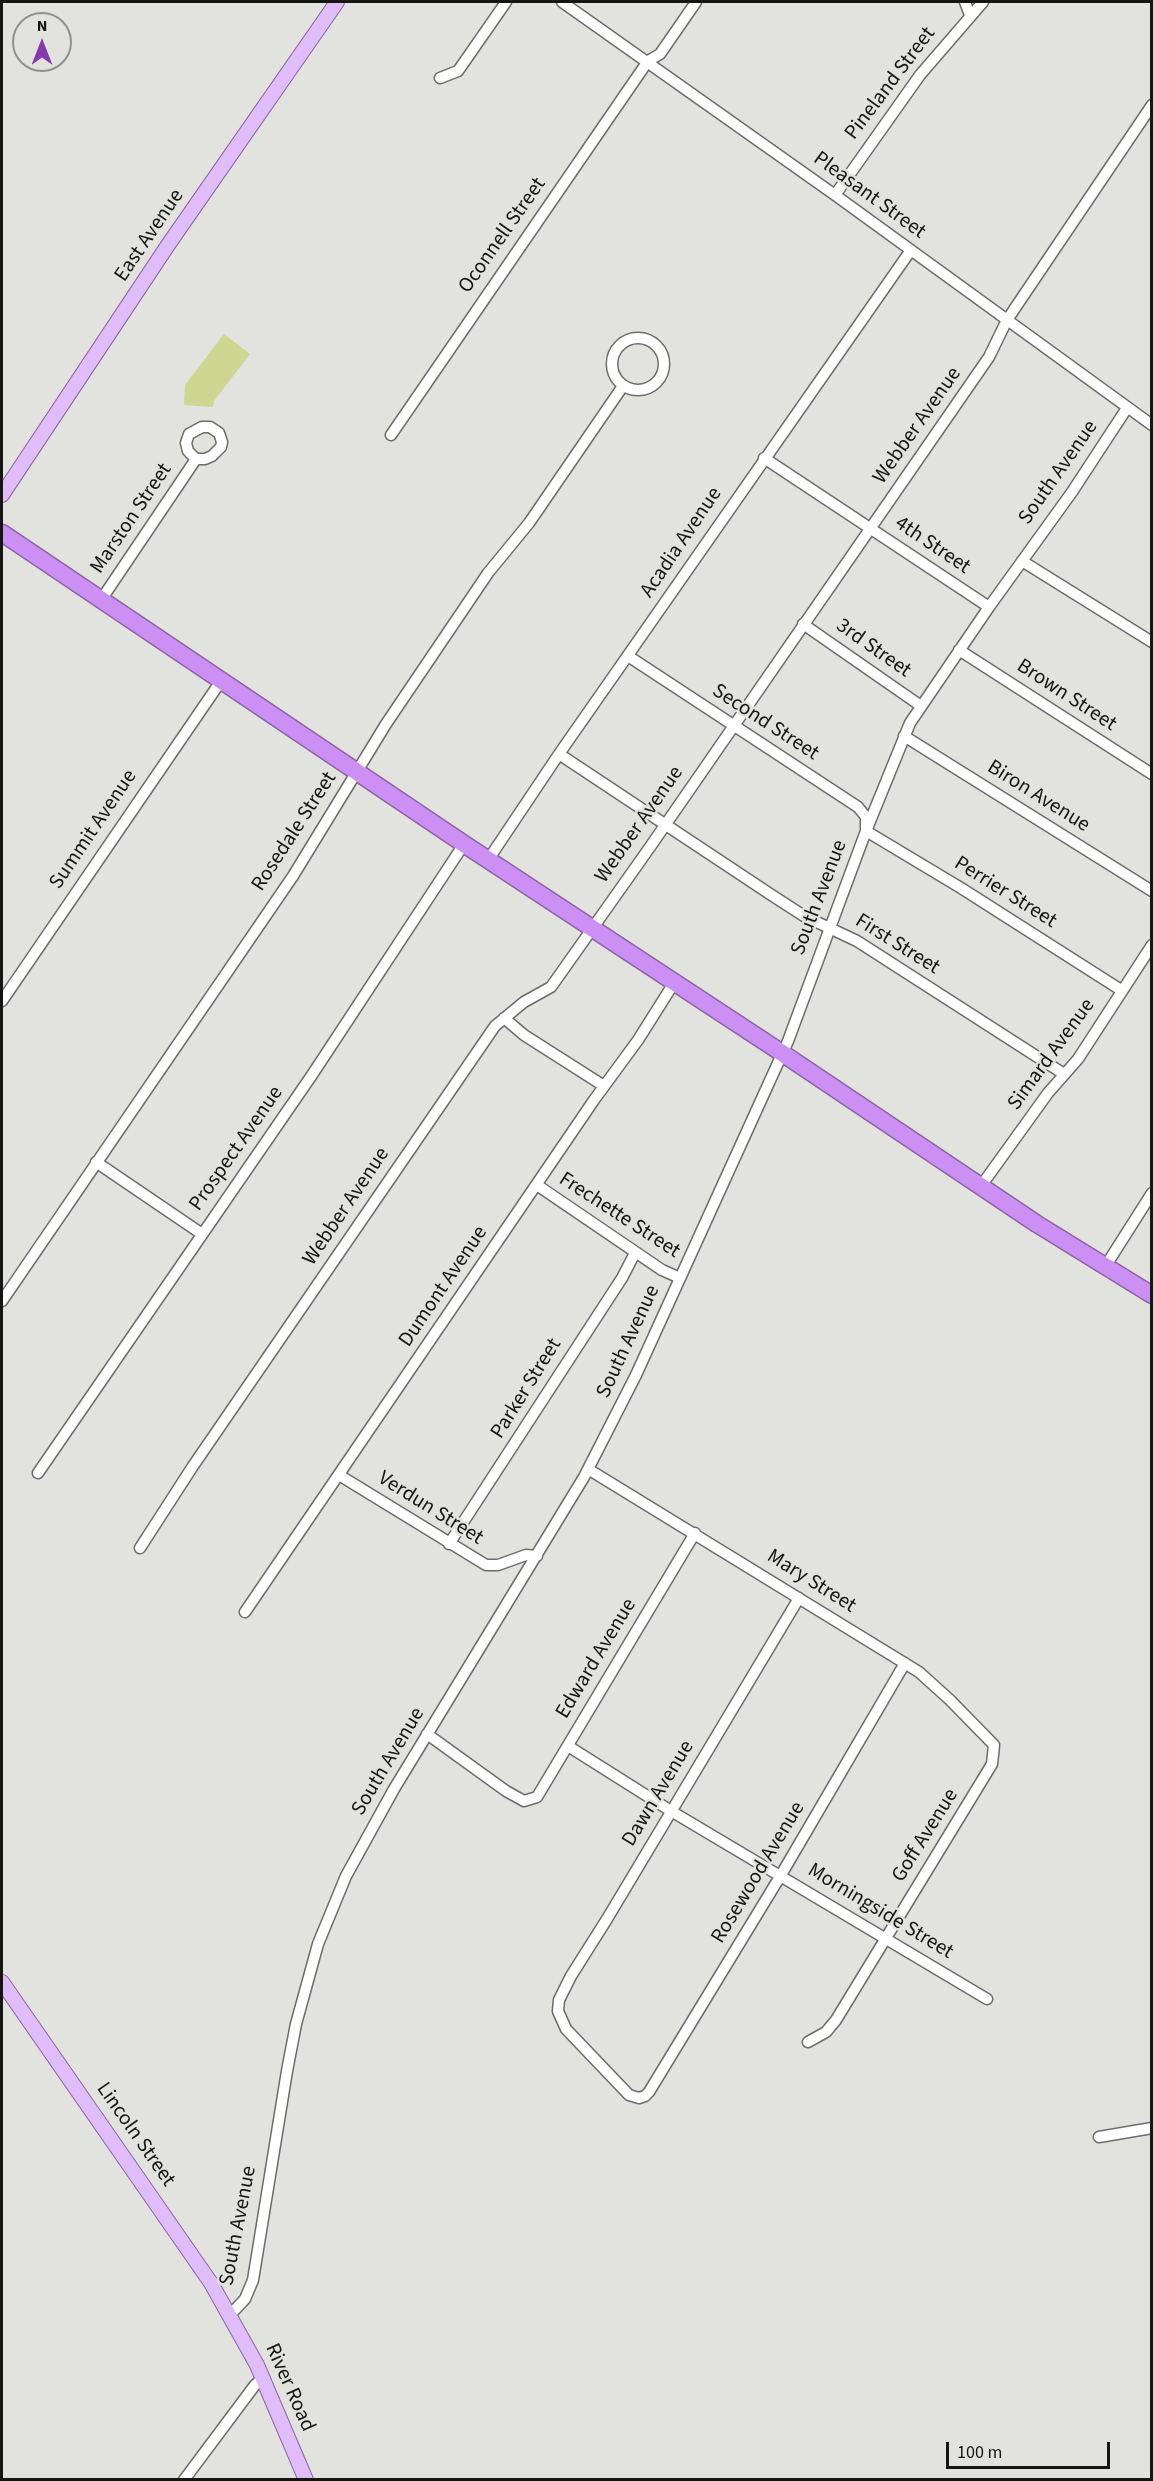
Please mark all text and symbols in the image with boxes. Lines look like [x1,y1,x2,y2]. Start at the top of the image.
north arrow [12,12,72,72]
text: N [37,15,47,37]
street label: Pineland Street [840,23,942,145]
street label: Pleasant Street [808,147,930,245]
street label: Oconnell Street [454,173,552,299]
street label: East Avenue [110,185,190,287]
street label: Webber Avenue [868,363,968,489]
street label: South Avenue [1014,416,1104,530]
street label: Marston Street [86,459,178,579]
street label: Acadia Avenue [636,483,728,603]
street label: 4th Street [889,512,975,580]
street label: 3rd Street [831,614,915,684]
street label: Brown Street [1011,654,1121,738]
street label: Second Street [707,679,823,767]
street label: Biron Avenue [982,755,1094,839]
street label: Webber Avenue [590,762,690,888]
street label: Summit Avenue [45,765,143,895]
street label: Rosedale Street [247,768,343,896]
street label: South Avenue [786,837,854,959]
street label: Perrier Street [949,852,1061,934]
street label: First Street [850,909,944,981]
street label: Simard Avenue [1003,994,1101,1116]
street label: Prospect Avenue [185,1082,289,1216]
street label: Webber Avenue [298,1143,396,1271]
street label: Frechette Street [554,1167,684,1265]
street label: Dumont Avenue [394,1222,494,1352]
street label: South Avenue [592,1282,666,1402]
street label: Parker Street [486,1334,568,1444]
street label: Verdun Street [373,1467,487,1551]
street label: Mary Street [762,1545,860,1619]
street label: Edward Avenue [551,1594,643,1724]
street label: South Avenue [347,1703,431,1821]
street label: Dawn Avenue [618,1737,700,1851]
street label: Goff Avenue [887,1785,965,1887]
street label: Rosewood Avenue [707,1798,811,1948]
street label: Morningside Street [803,1859,957,1965]
street label: Lincoln Street [90,2078,180,2192]
street label: South Avenue [215,2164,263,2288]
street label: River Road [258,2340,320,2436]
scale bar [949,2430,1112,2468]
text: 100 m [957,2440,1002,2465]

